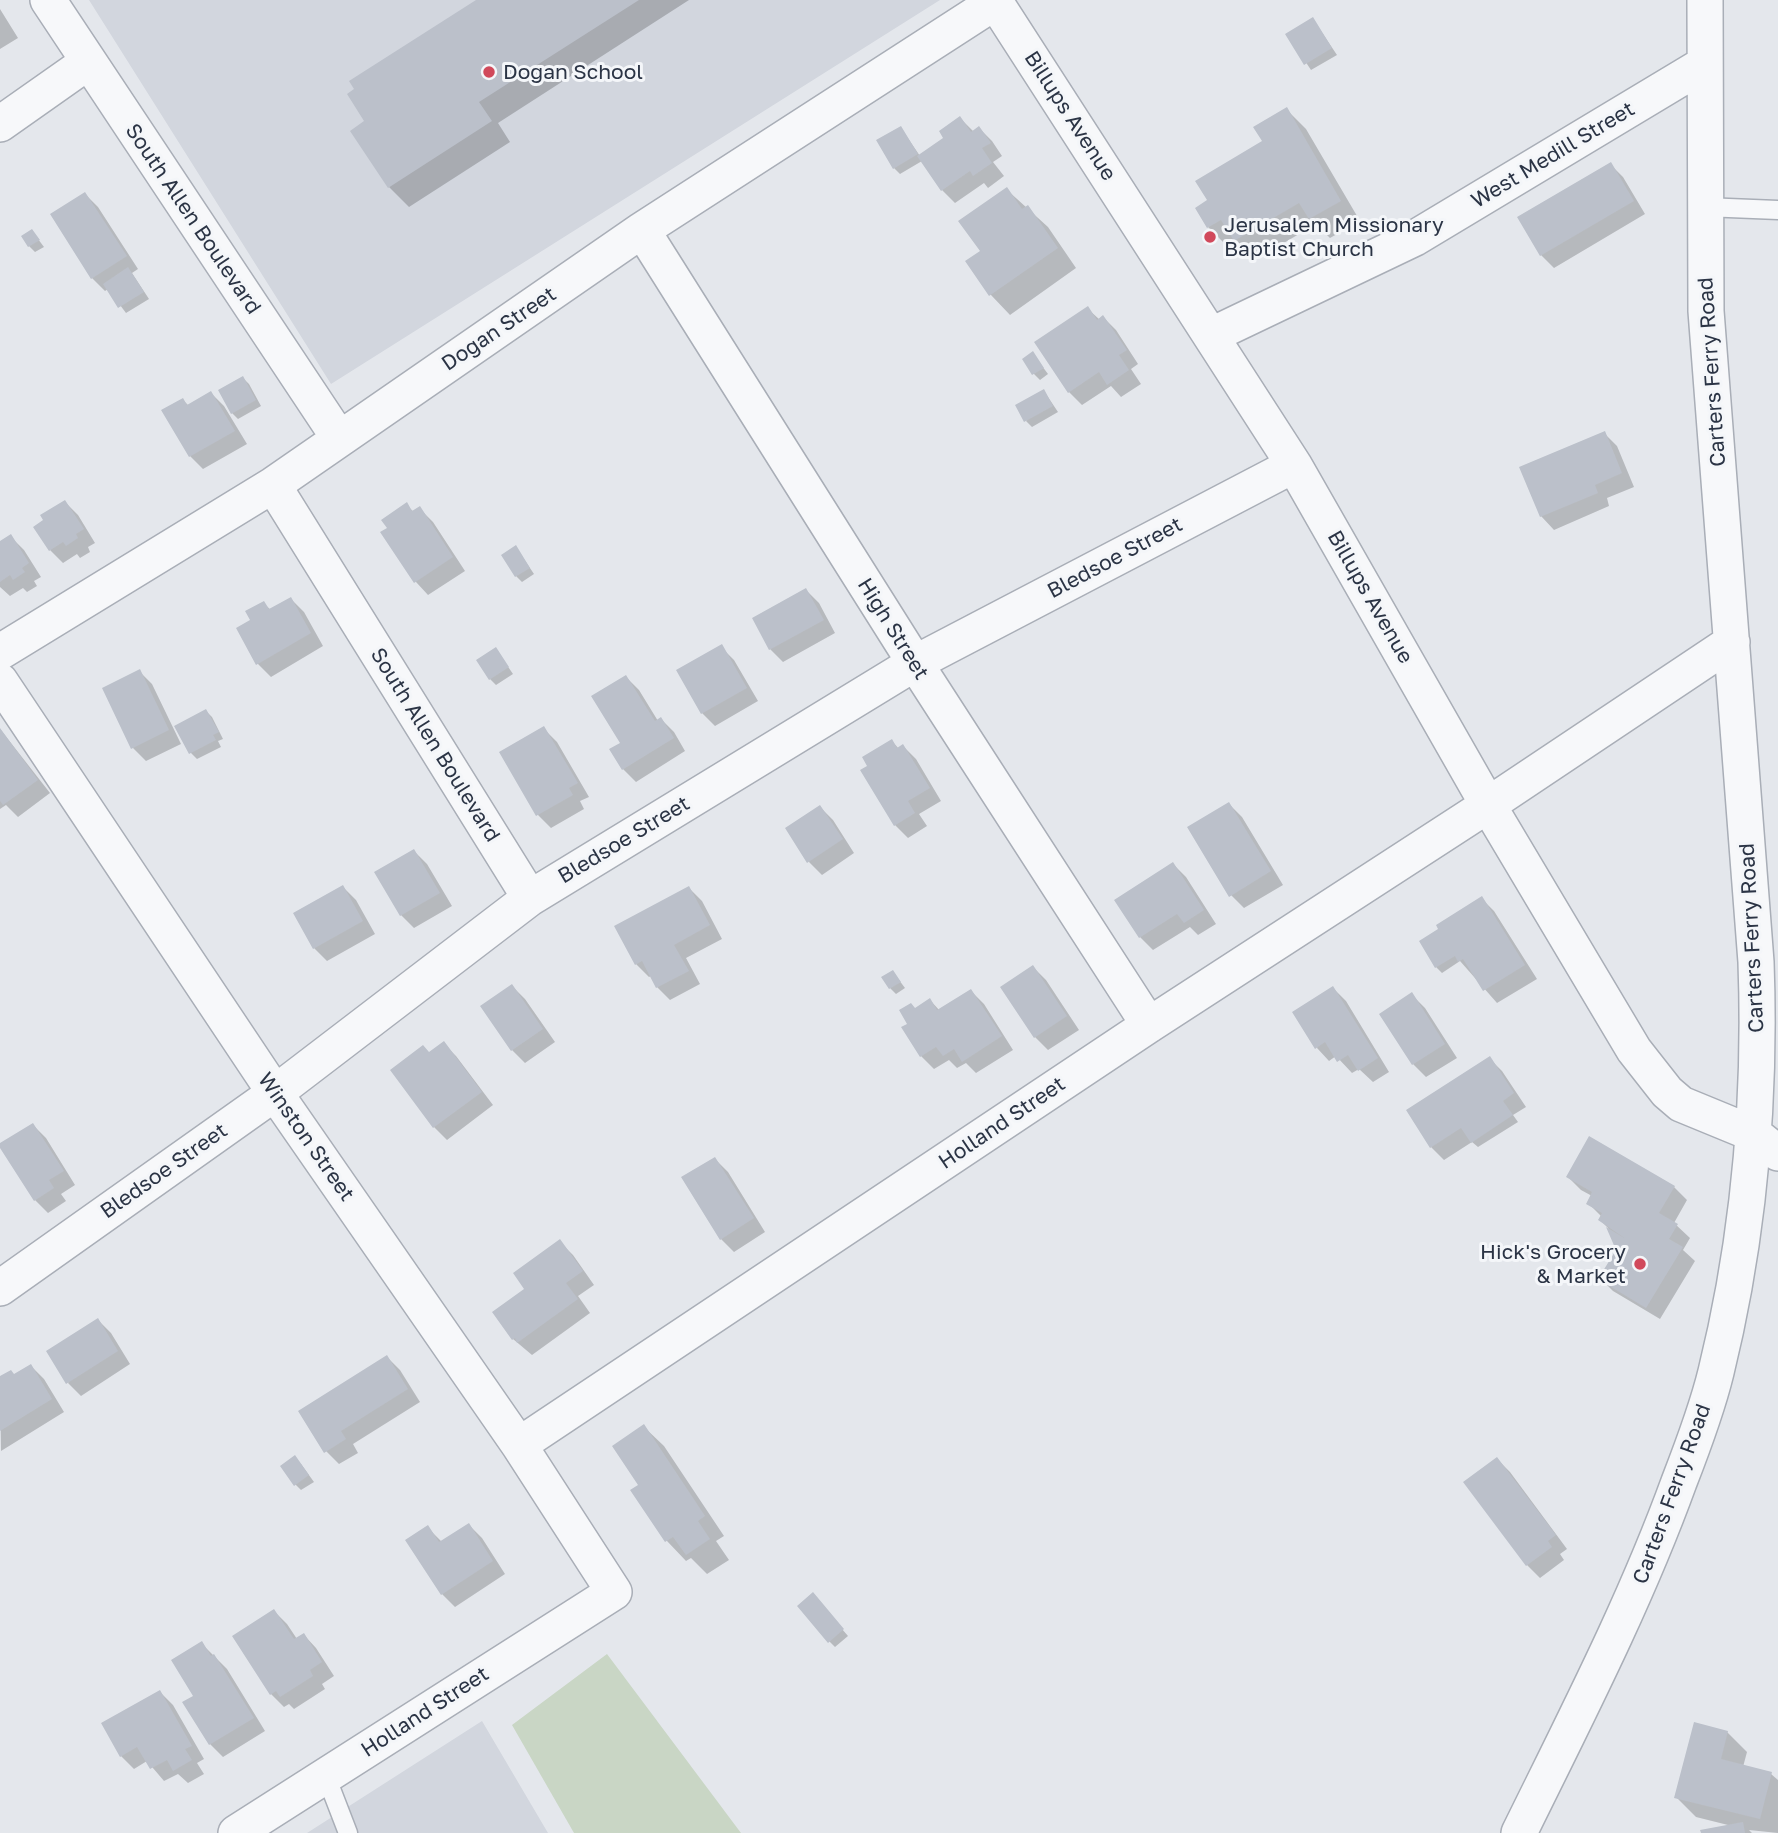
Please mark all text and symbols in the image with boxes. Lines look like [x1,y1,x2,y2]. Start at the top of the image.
street label: Billups Avenue [1019,47,1121,185]
place label: Dogan School [503,59,643,85]
marker: Dogan School [481,64,497,80]
street label: West Medill Street [1467,96,1639,214]
street label: South Allen Boulevard [120,119,266,319]
place label: Jerusalem Missionary Baptist Church [1224,212,1444,262]
marker: Jerusalem Missionary Baptist Church [1202,229,1218,245]
street label: Carters Ferry Road [1693,276,1731,468]
street label: Dogan Street [437,282,561,376]
street label: Bledsoe Street [1043,512,1187,604]
street label: Billups Avenue [1322,526,1418,668]
street label: High Street [852,574,934,684]
street label: South Allen Boulevard [365,643,505,847]
street label: Bledsoe Street [554,791,694,889]
street label: Carters Ferry Road [1734,843,1770,1033]
street label: Winston Street [252,1068,360,1206]
street label: Holland Street [934,1071,1070,1175]
street label: Bledsoe Street [96,1118,232,1224]
place label: Hick's Grocery & Market [1480,1239,1626,1289]
marker: Hick's Grocery & Market [1632,1256,1648,1272]
street label: Carters Ferry Road [1628,1400,1716,1588]
street label: Holland Street [356,1661,494,1763]

